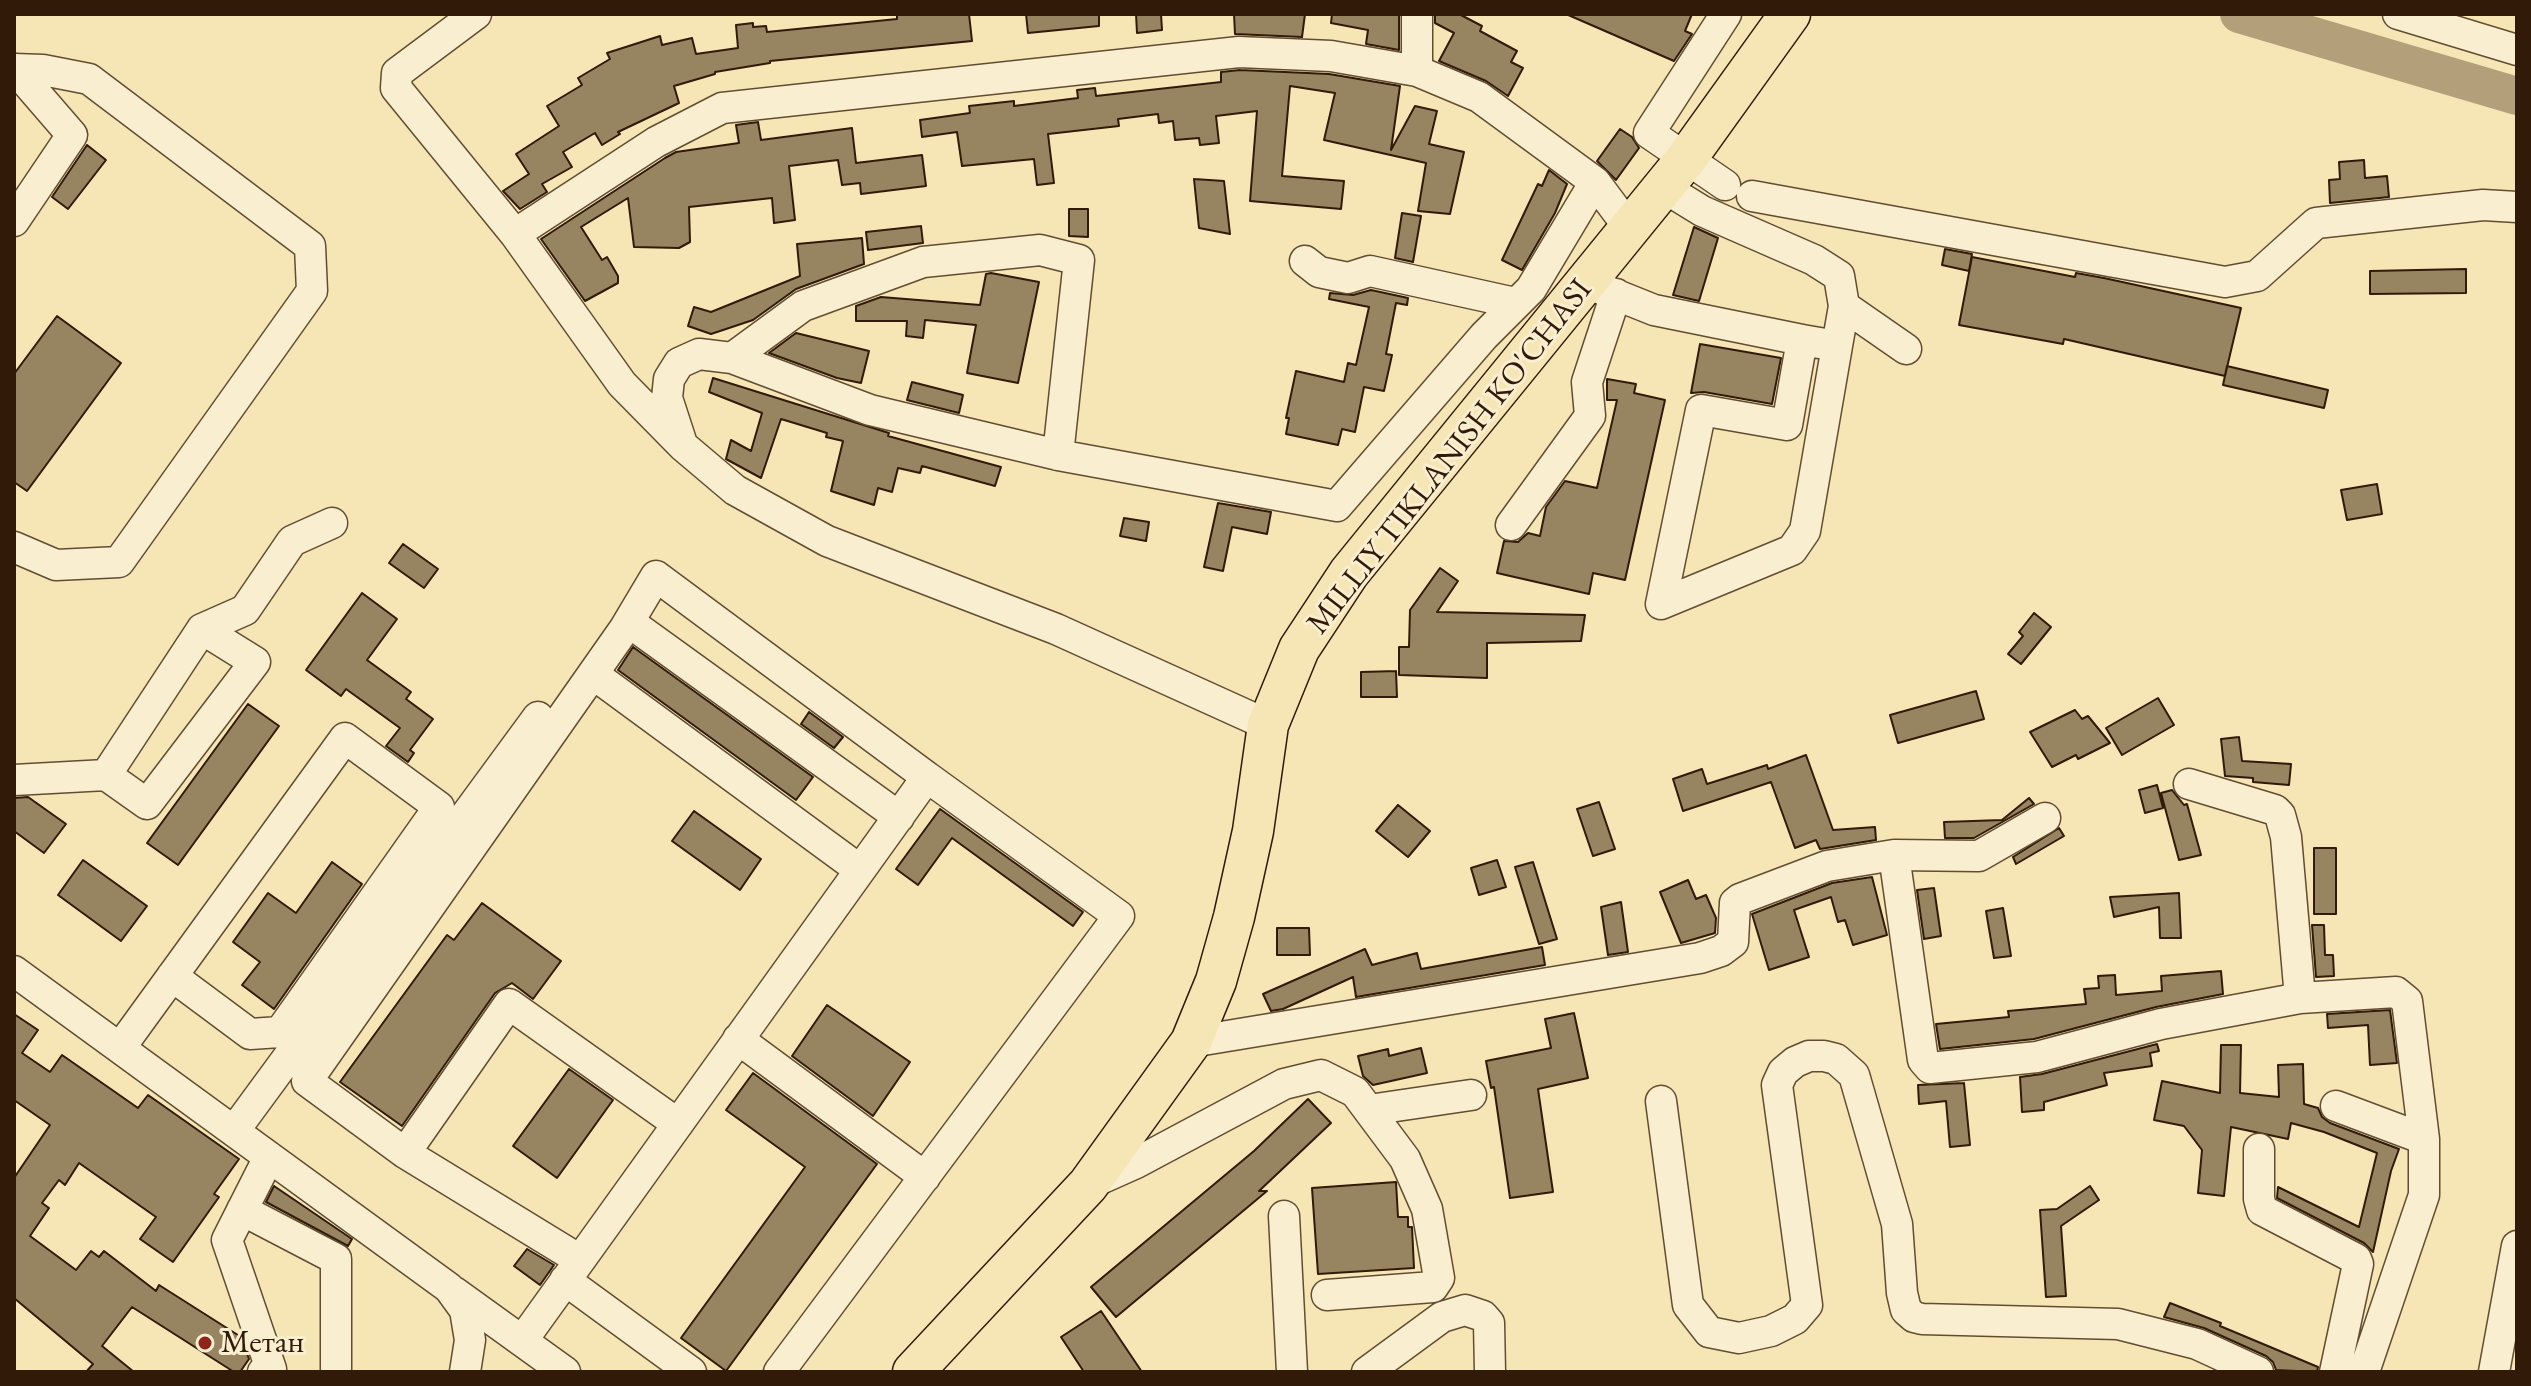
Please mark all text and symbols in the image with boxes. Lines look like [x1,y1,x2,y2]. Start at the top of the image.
street label: MILLIY TIKLANISH KO'CHASI [1299,272,1601,642]
place label: Метан [221,1324,304,1362]
marker: Метан [196,1334,214,1352]

